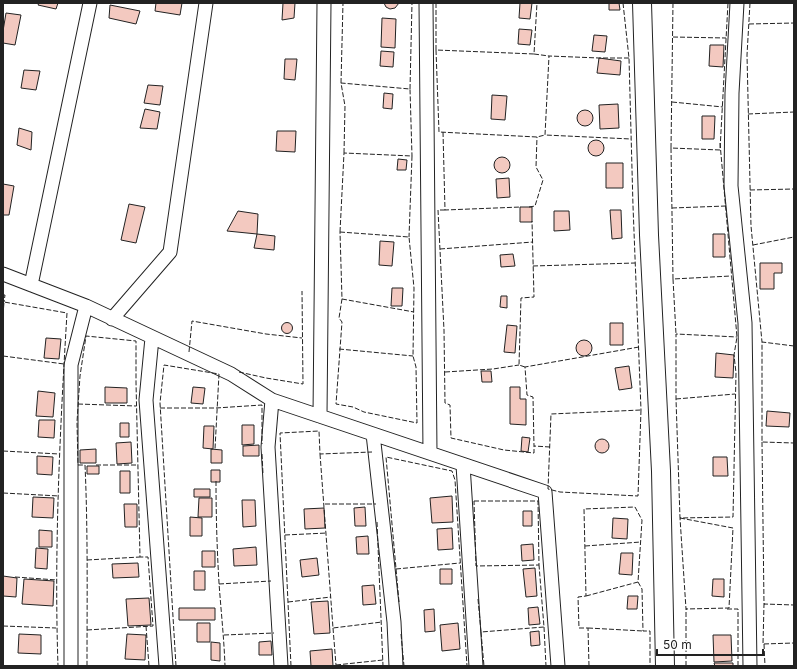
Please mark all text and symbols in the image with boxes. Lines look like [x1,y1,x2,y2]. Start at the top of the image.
scale bar [657,631,763,657]
text: 50 m [663,637,692,652]

